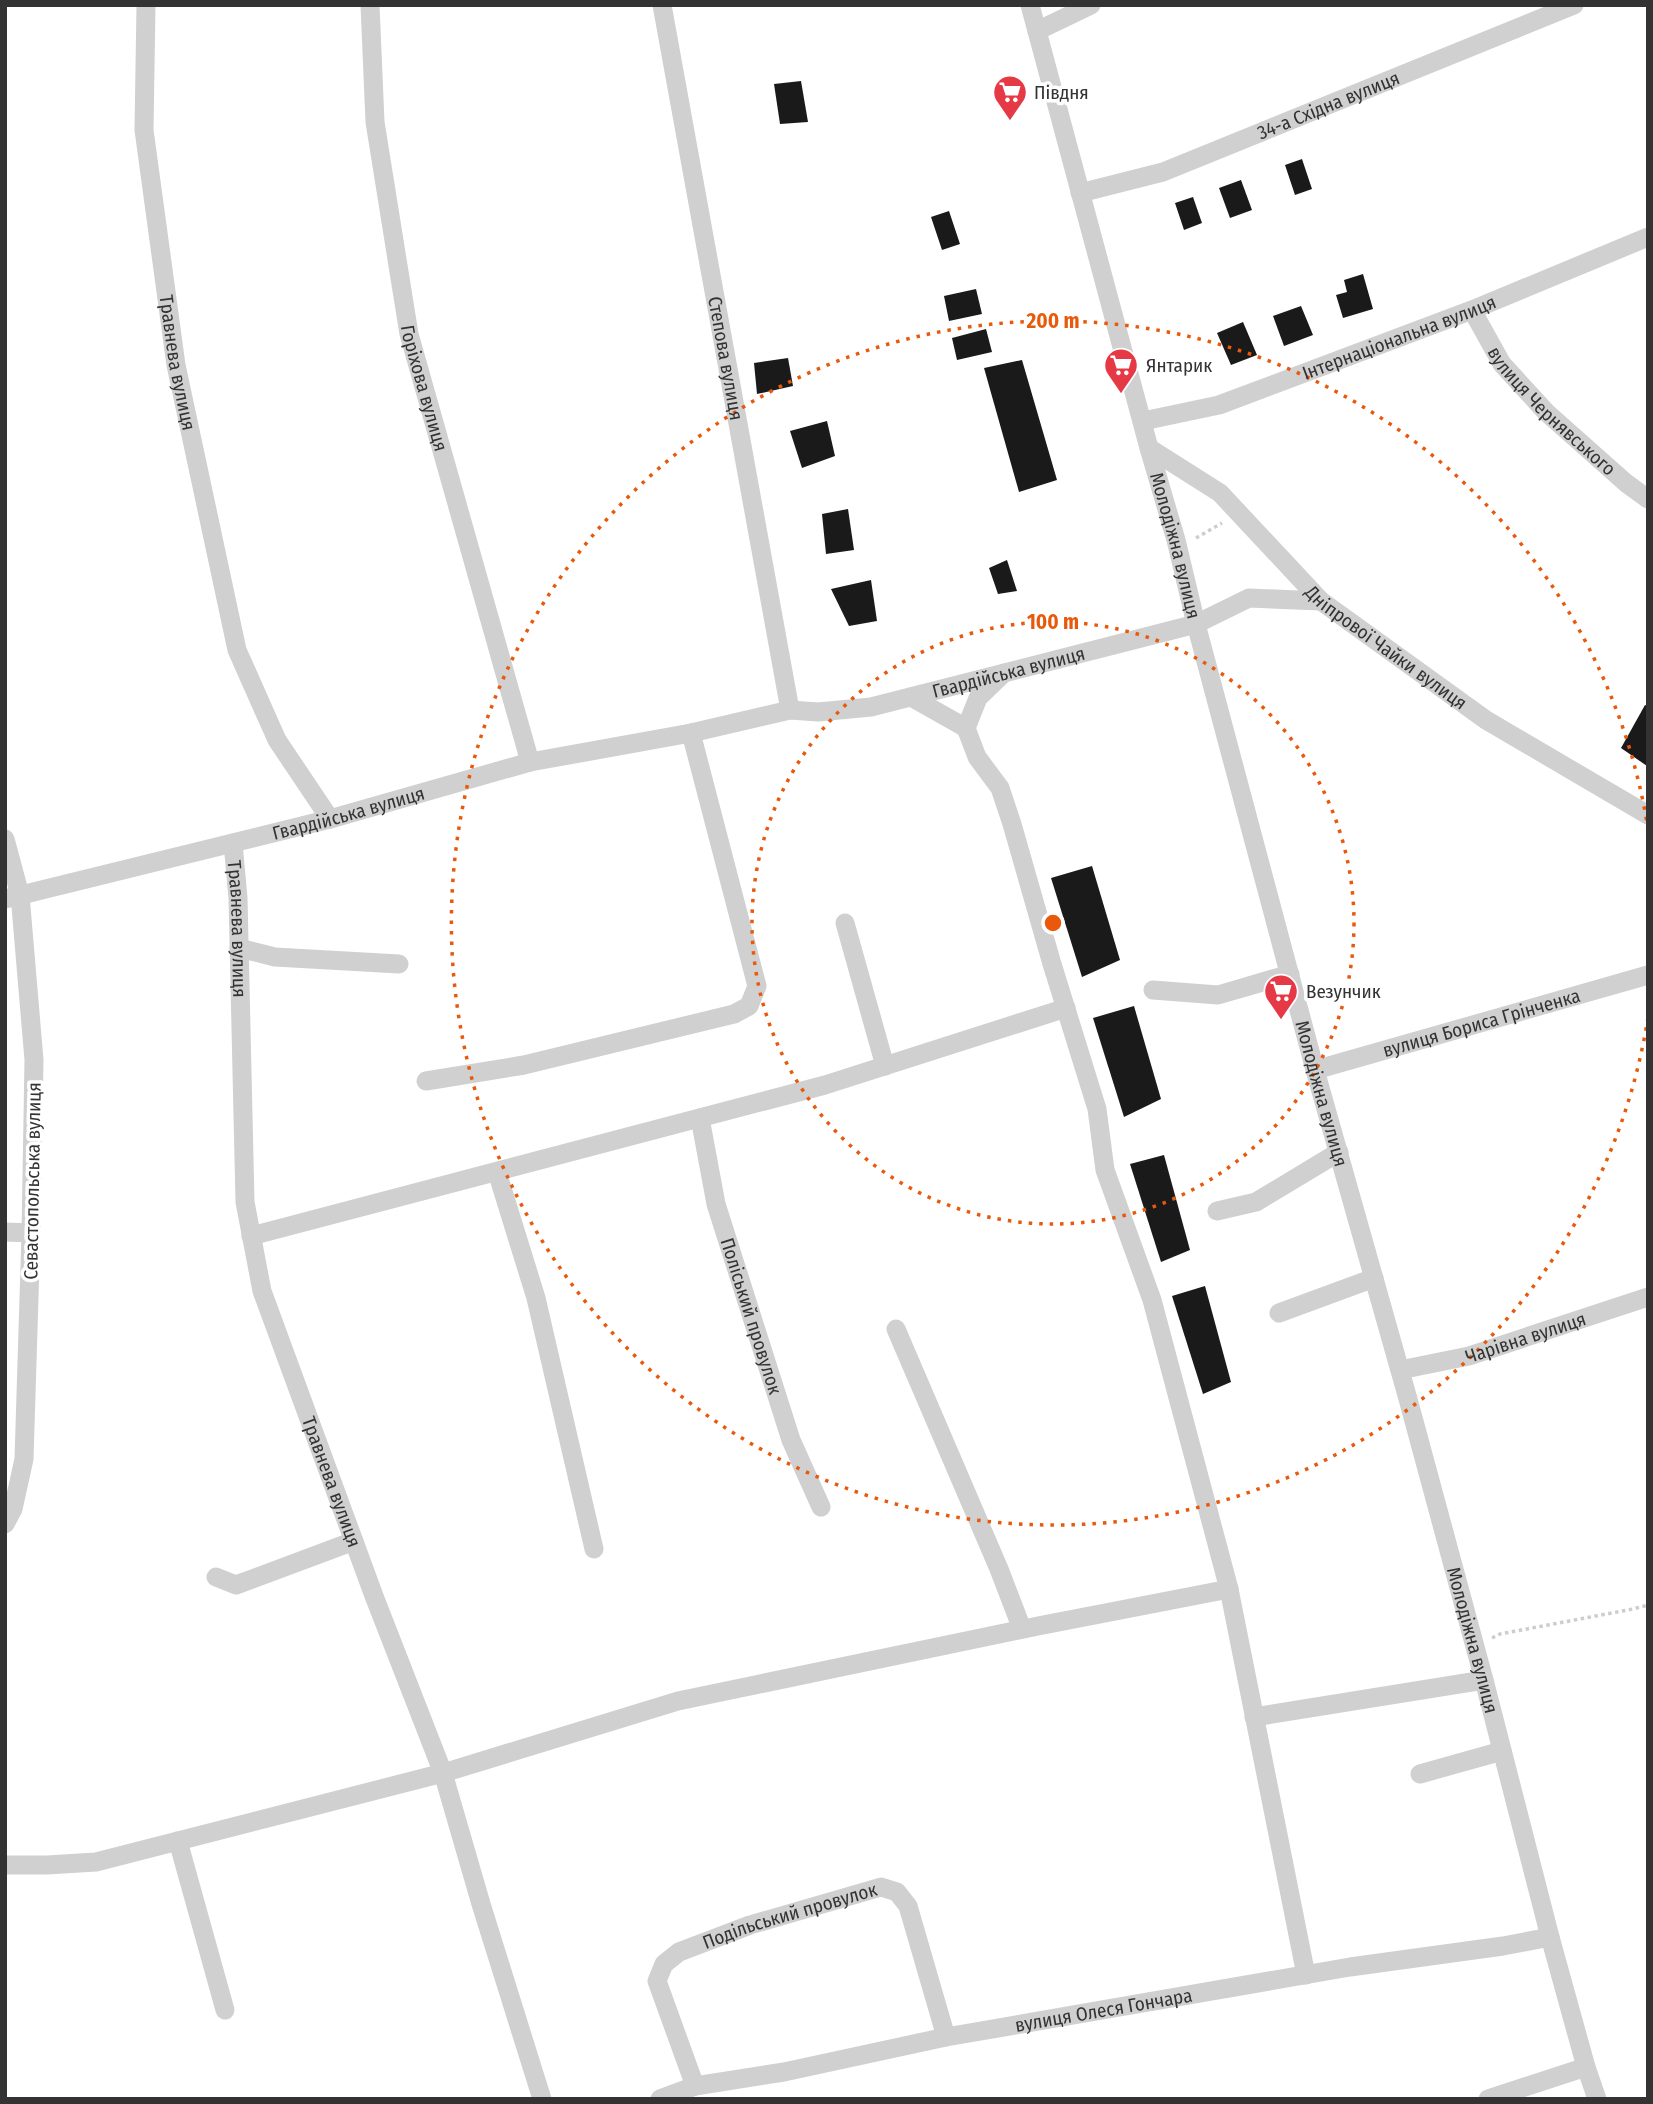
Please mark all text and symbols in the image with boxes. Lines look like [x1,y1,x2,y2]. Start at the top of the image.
street label: 34-а Східна вулиця [1254,66,1403,144]
supermarket icon: Півдня [991,73,1029,122]
place label: Півдня [1034,81,1089,104]
street label: Інтернаціональна вулиця [1299,290,1499,385]
street label: Травнева вулиця [155,293,201,433]
street label: Степова вулиця [703,294,748,422]
text: 200 m [1025,308,1080,334]
street label: Горіхова вулиця [396,323,453,454]
street label: вулиця Чернявського [1483,343,1620,480]
supermarket icon: Янтарик [1102,346,1140,395]
place label: Янтарик [1146,354,1212,377]
street label: Молодіжна вулиця [1145,470,1205,621]
street label: Дніпрової Чайки вулиця [1300,580,1471,715]
text: 100 m [1027,609,1079,635]
street label: Гвардійська вулиця [930,642,1087,703]
street label: Гвардійська вулиця [270,782,427,845]
street label: Травнева вулиця [223,859,251,998]
centre of rings [1041,911,1065,935]
supermarket icon: Везунчик [1262,972,1300,1021]
place label: Везунчик [1306,980,1381,1003]
street label: вулиця Бориса Грінченка [1380,984,1583,1062]
street label: Молодіжна вулиця [1290,1018,1353,1169]
street label: Севастопольська вулиця [19,1082,46,1280]
street label: Поліський провулок [715,1235,787,1397]
street label: Чарівна вулиця [1463,1307,1589,1368]
street label: Травнева вулиця [297,1413,366,1550]
street label: Молодіжна вулиця [1442,1564,1503,1716]
street label: Подільський провулок [699,1878,880,1954]
street label: вулиця Олеся Гончара [1013,1984,1194,2037]

